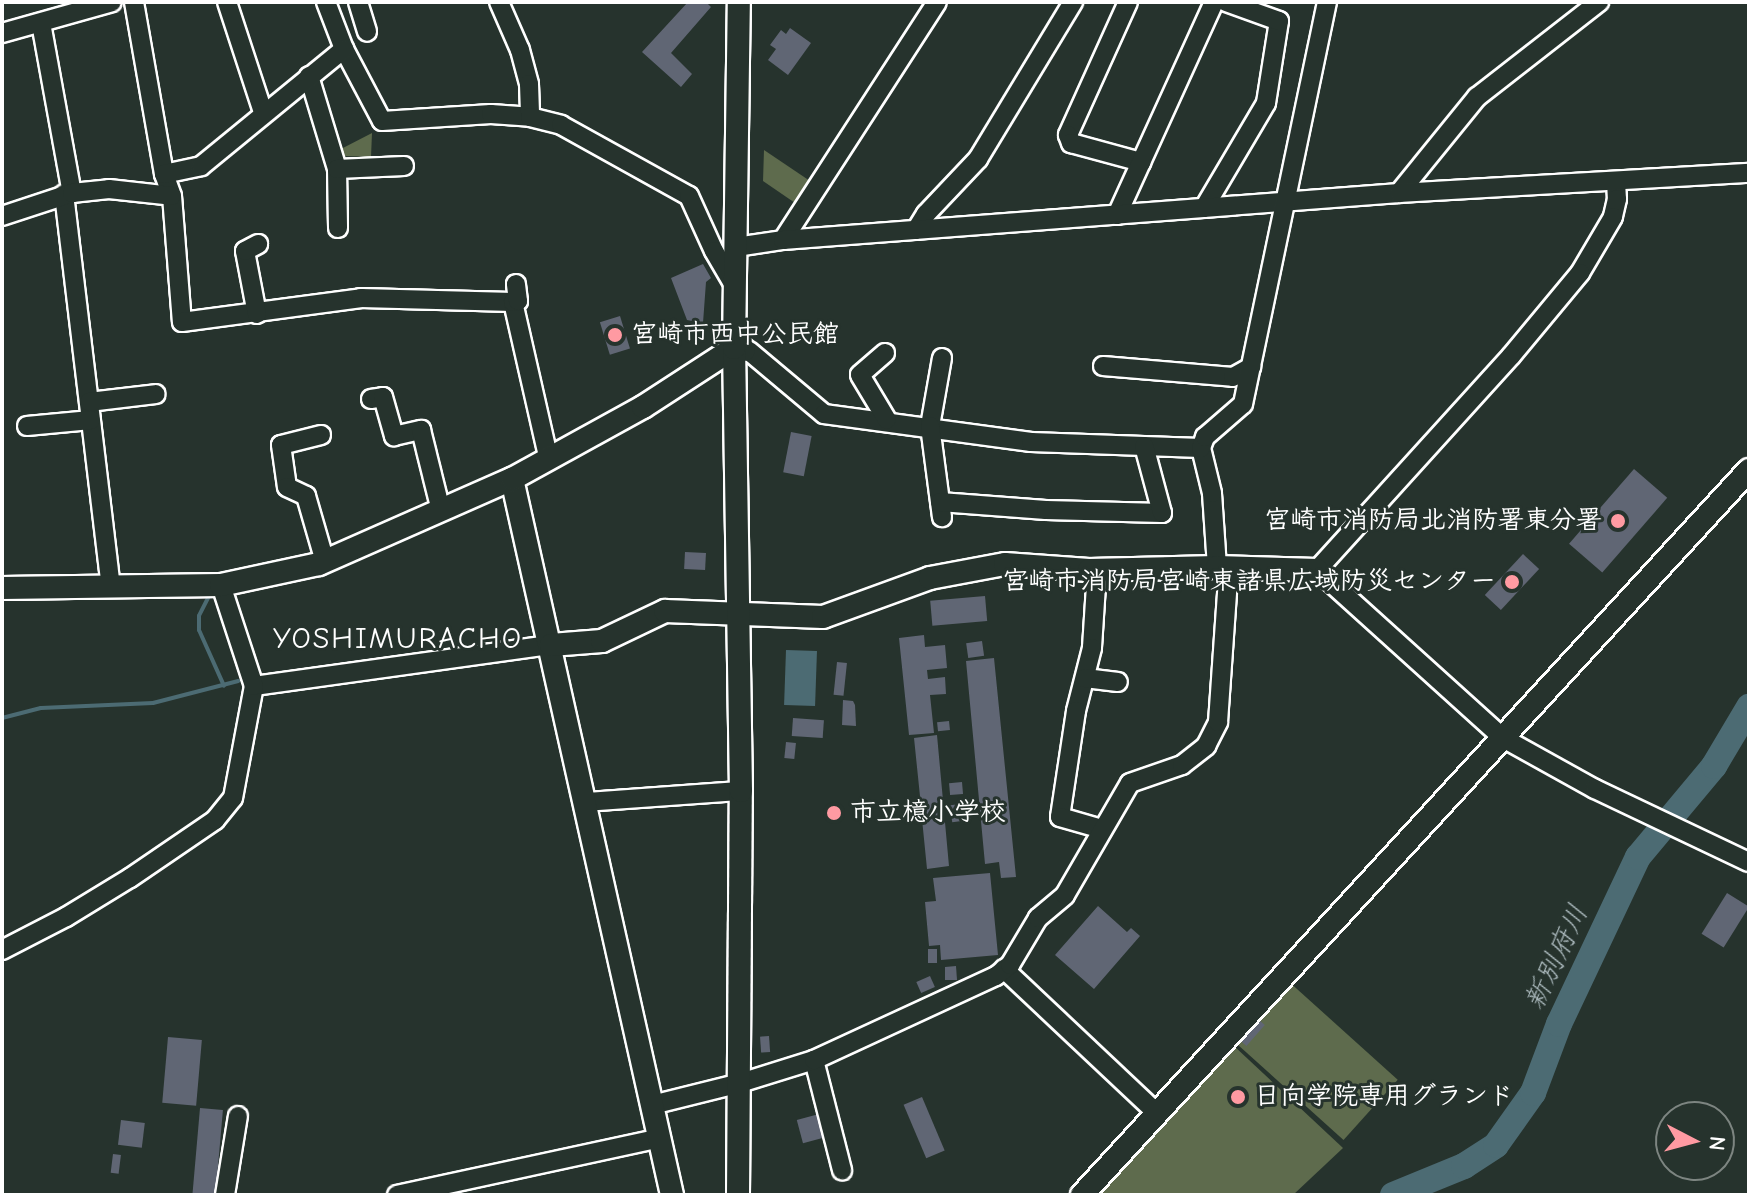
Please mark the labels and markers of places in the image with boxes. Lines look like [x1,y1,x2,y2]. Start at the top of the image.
place label: 宮崎市西中公民館 [631,319,839,351]
marker: 宮崎市西中公民館 [606,326,624,344]
place label: 宮崎市消防局北消防署東分署 [1264,505,1602,537]
marker: 宮崎市消防局北消防署東分署 [1609,512,1627,530]
place label: 宮崎市消防局宮崎東諸県広域防災センター [1002,566,1496,598]
marker: 宮崎市消防局宮崎東諸県広域防災センター [1503,573,1521,591]
place label: 市立檍小学校 [850,797,1006,829]
marker: 市立檍小学校 [825,804,843,822]
place label: 日向学院専用グランド [1254,1081,1514,1113]
marker: 日向学院専用グランド [1229,1088,1247,1106]

